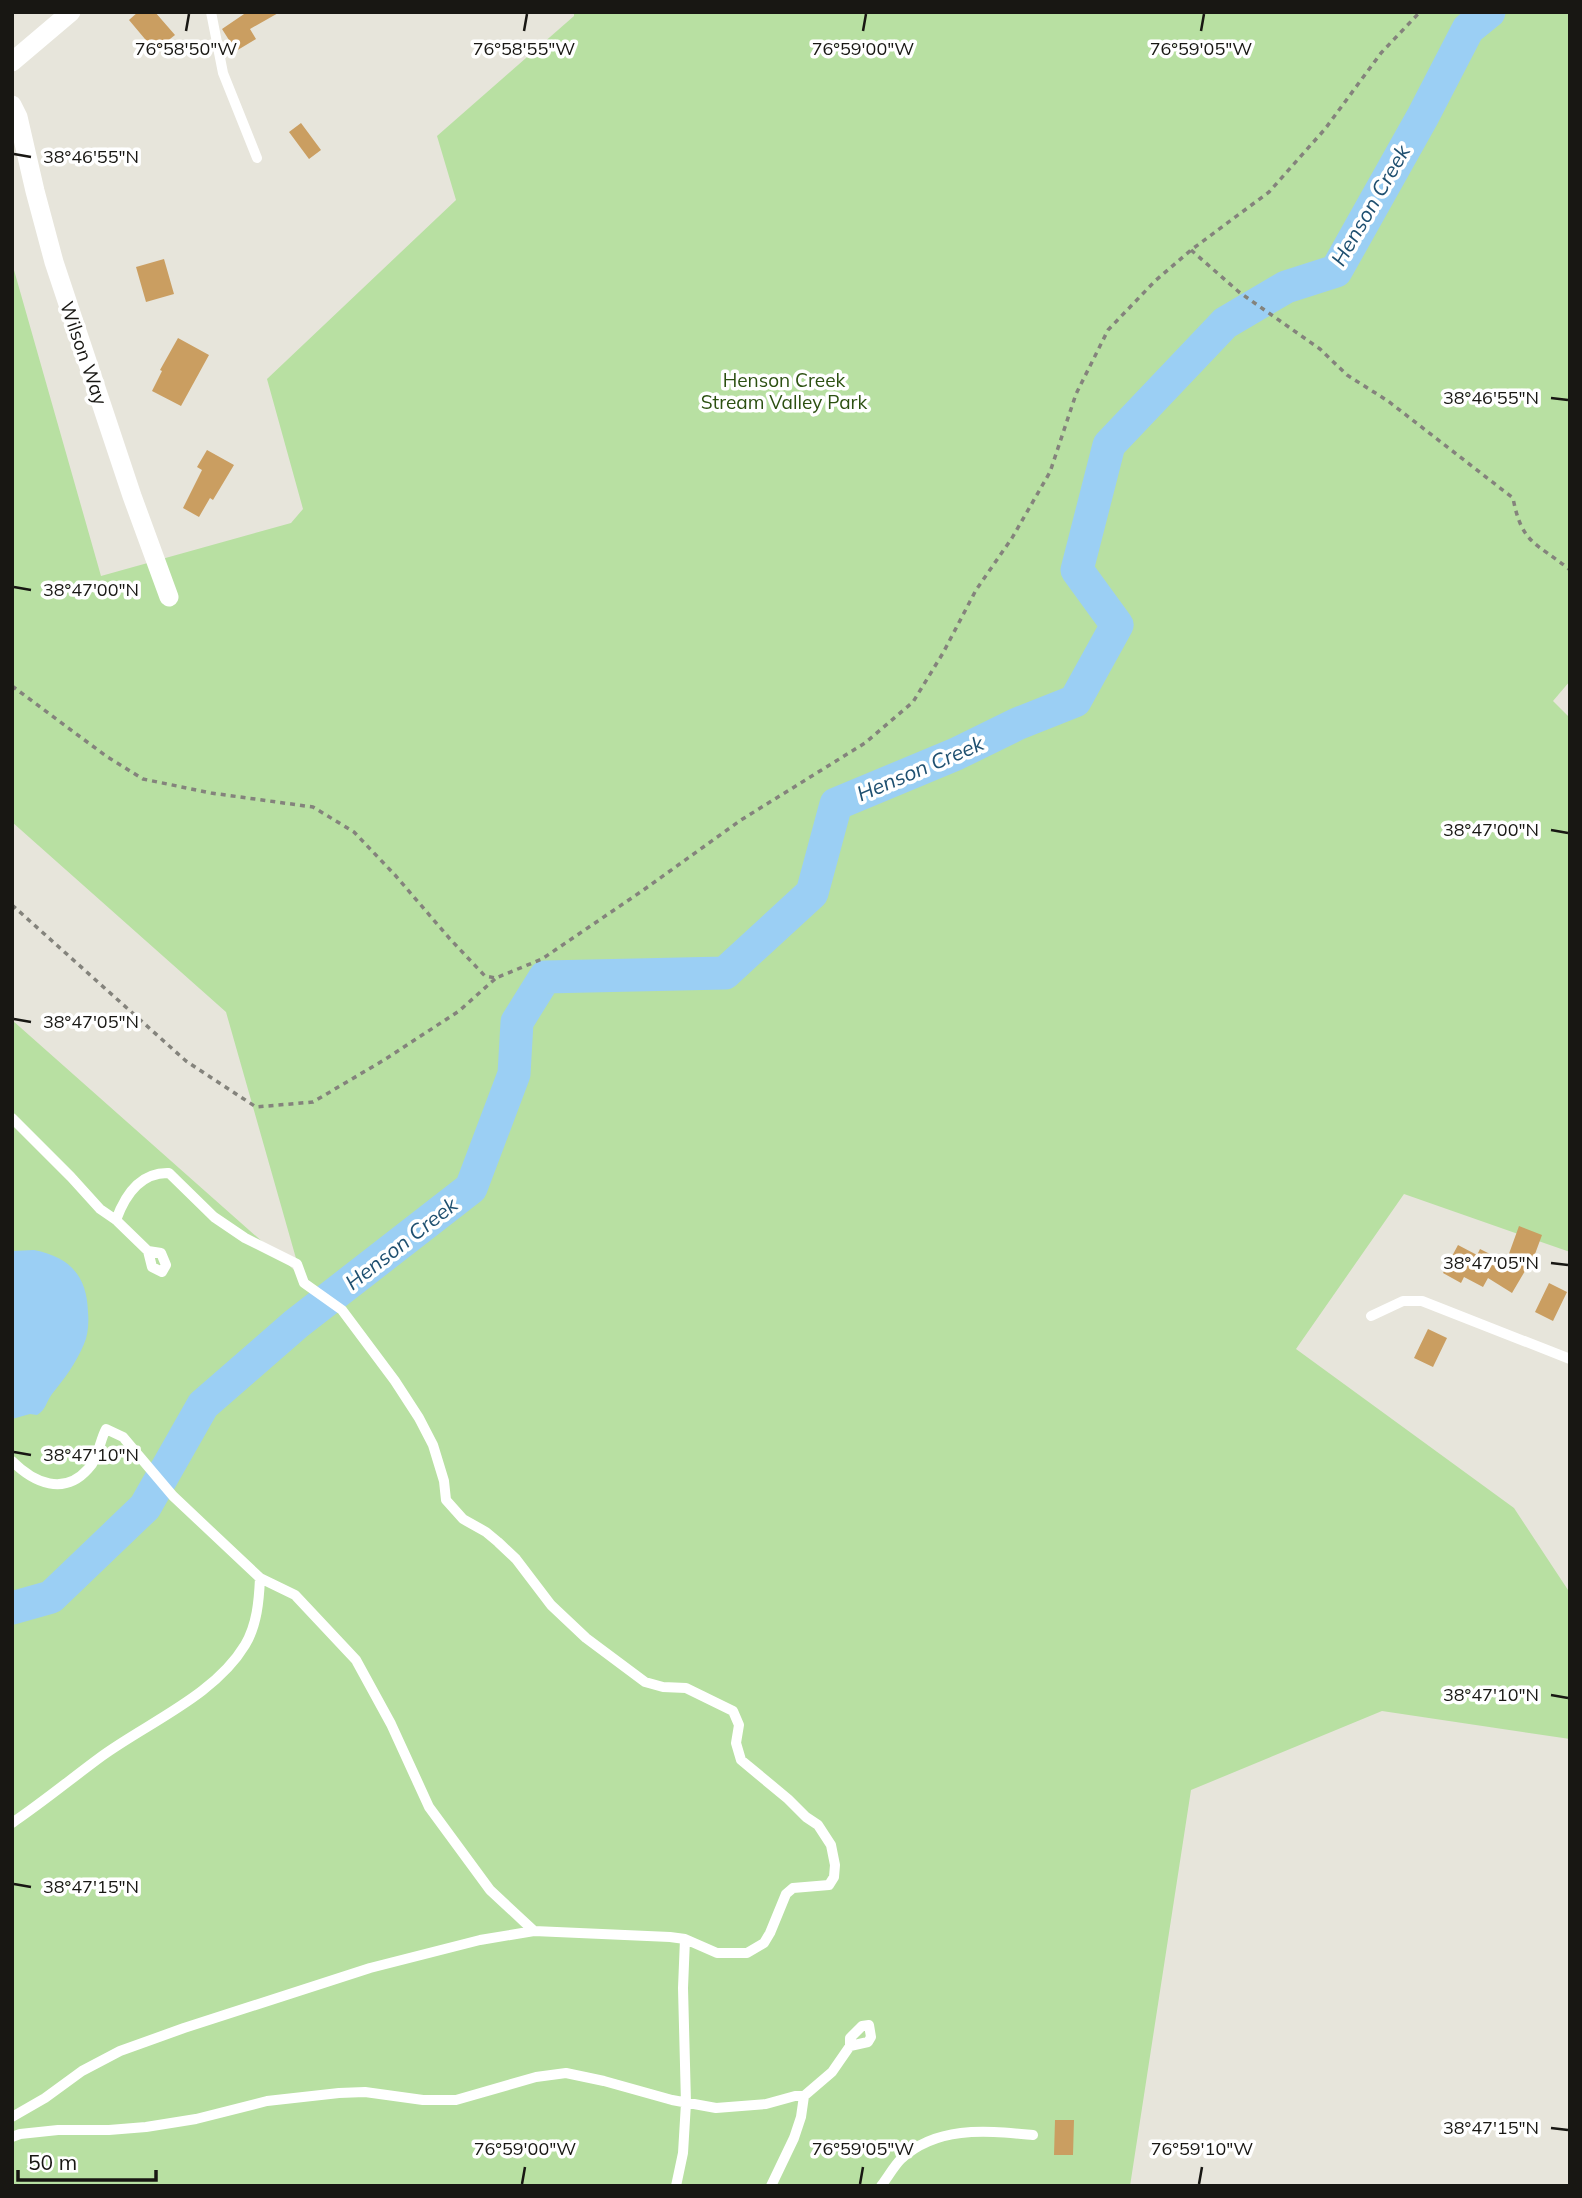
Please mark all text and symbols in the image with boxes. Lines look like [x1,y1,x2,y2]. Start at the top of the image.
text: 76°58'50"W [135,37,237,60]
text: 76°58'55"W [473,37,575,60]
text: 76°59'00"W [812,37,914,60]
text: 76°59'05"W [1150,37,1252,60]
water label: Henson Creek [1325,139,1416,270]
text: 38°46'55"N [43,145,139,168]
street label: Wilson Way [55,298,113,408]
park label: Henson Creek Stream Valley Park [701,368,867,414]
text: 38°46'55"N [1443,386,1539,409]
text: 38°47'00"N [43,578,139,601]
water label: Henson Creek [853,729,989,806]
text: 38°47'00"N [1443,818,1539,841]
text: 38°47'05"N [43,1010,139,1033]
water label: Henson Creek [340,1190,463,1295]
text: 38°47'05"N [1443,1251,1539,1274]
text: 38°47'10"N [43,1443,139,1466]
text: 38°47'10"N [1443,1683,1539,1706]
text: 38°47'15"N [43,1875,139,1898]
text: 38°47'15"N [1443,2116,1539,2139]
text: 76°59'00"W [474,2137,576,2160]
text: 76°59'05"W [812,2137,914,2160]
text: 76°59'10"W [1151,2137,1253,2160]
scale bar [18,2138,156,2182]
text: 50 m [28,2149,77,2175]

